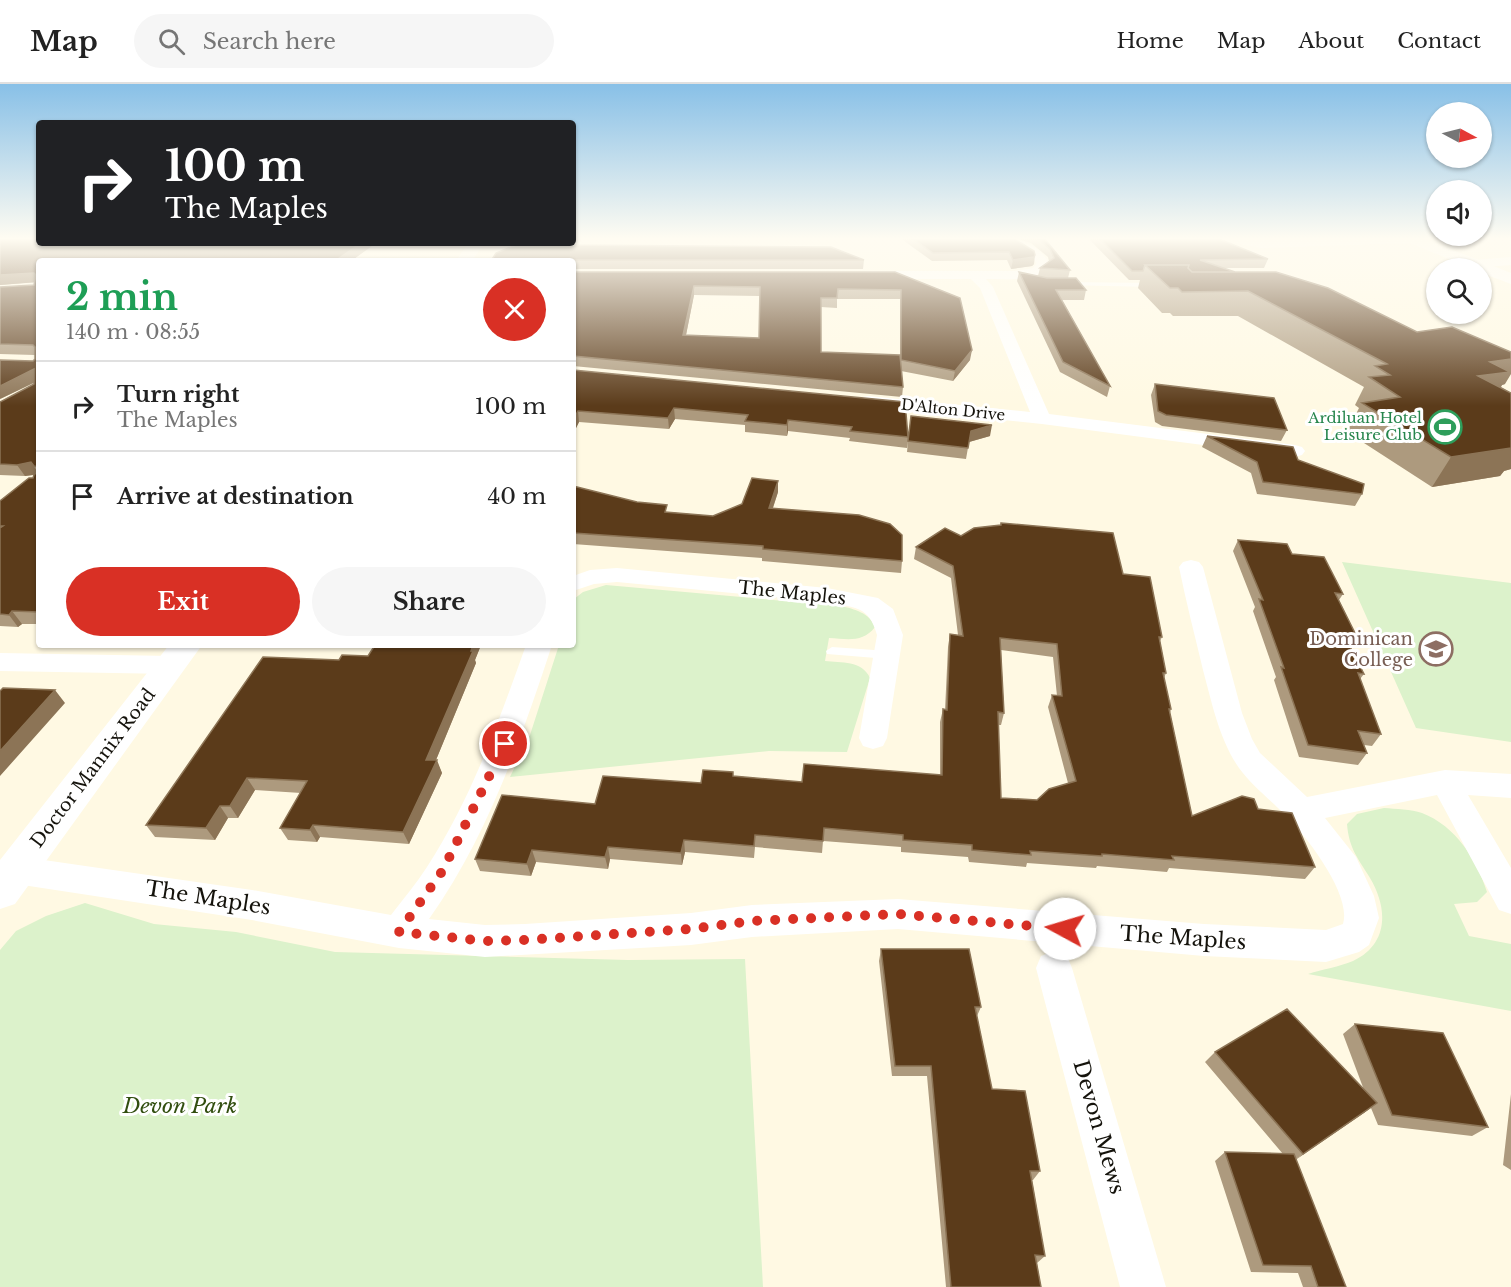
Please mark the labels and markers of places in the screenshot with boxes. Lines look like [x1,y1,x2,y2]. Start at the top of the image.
place label: Ardiluan Hotel Leisure Club [1307,408,1422,444]
sports icon: Ardiluan Hotel Leisure Club [1427,409,1463,445]
place label: Dominican College [1309,628,1413,671]
school or university icon: Dominican College [1418,631,1454,667]
pin [479,718,530,769]

